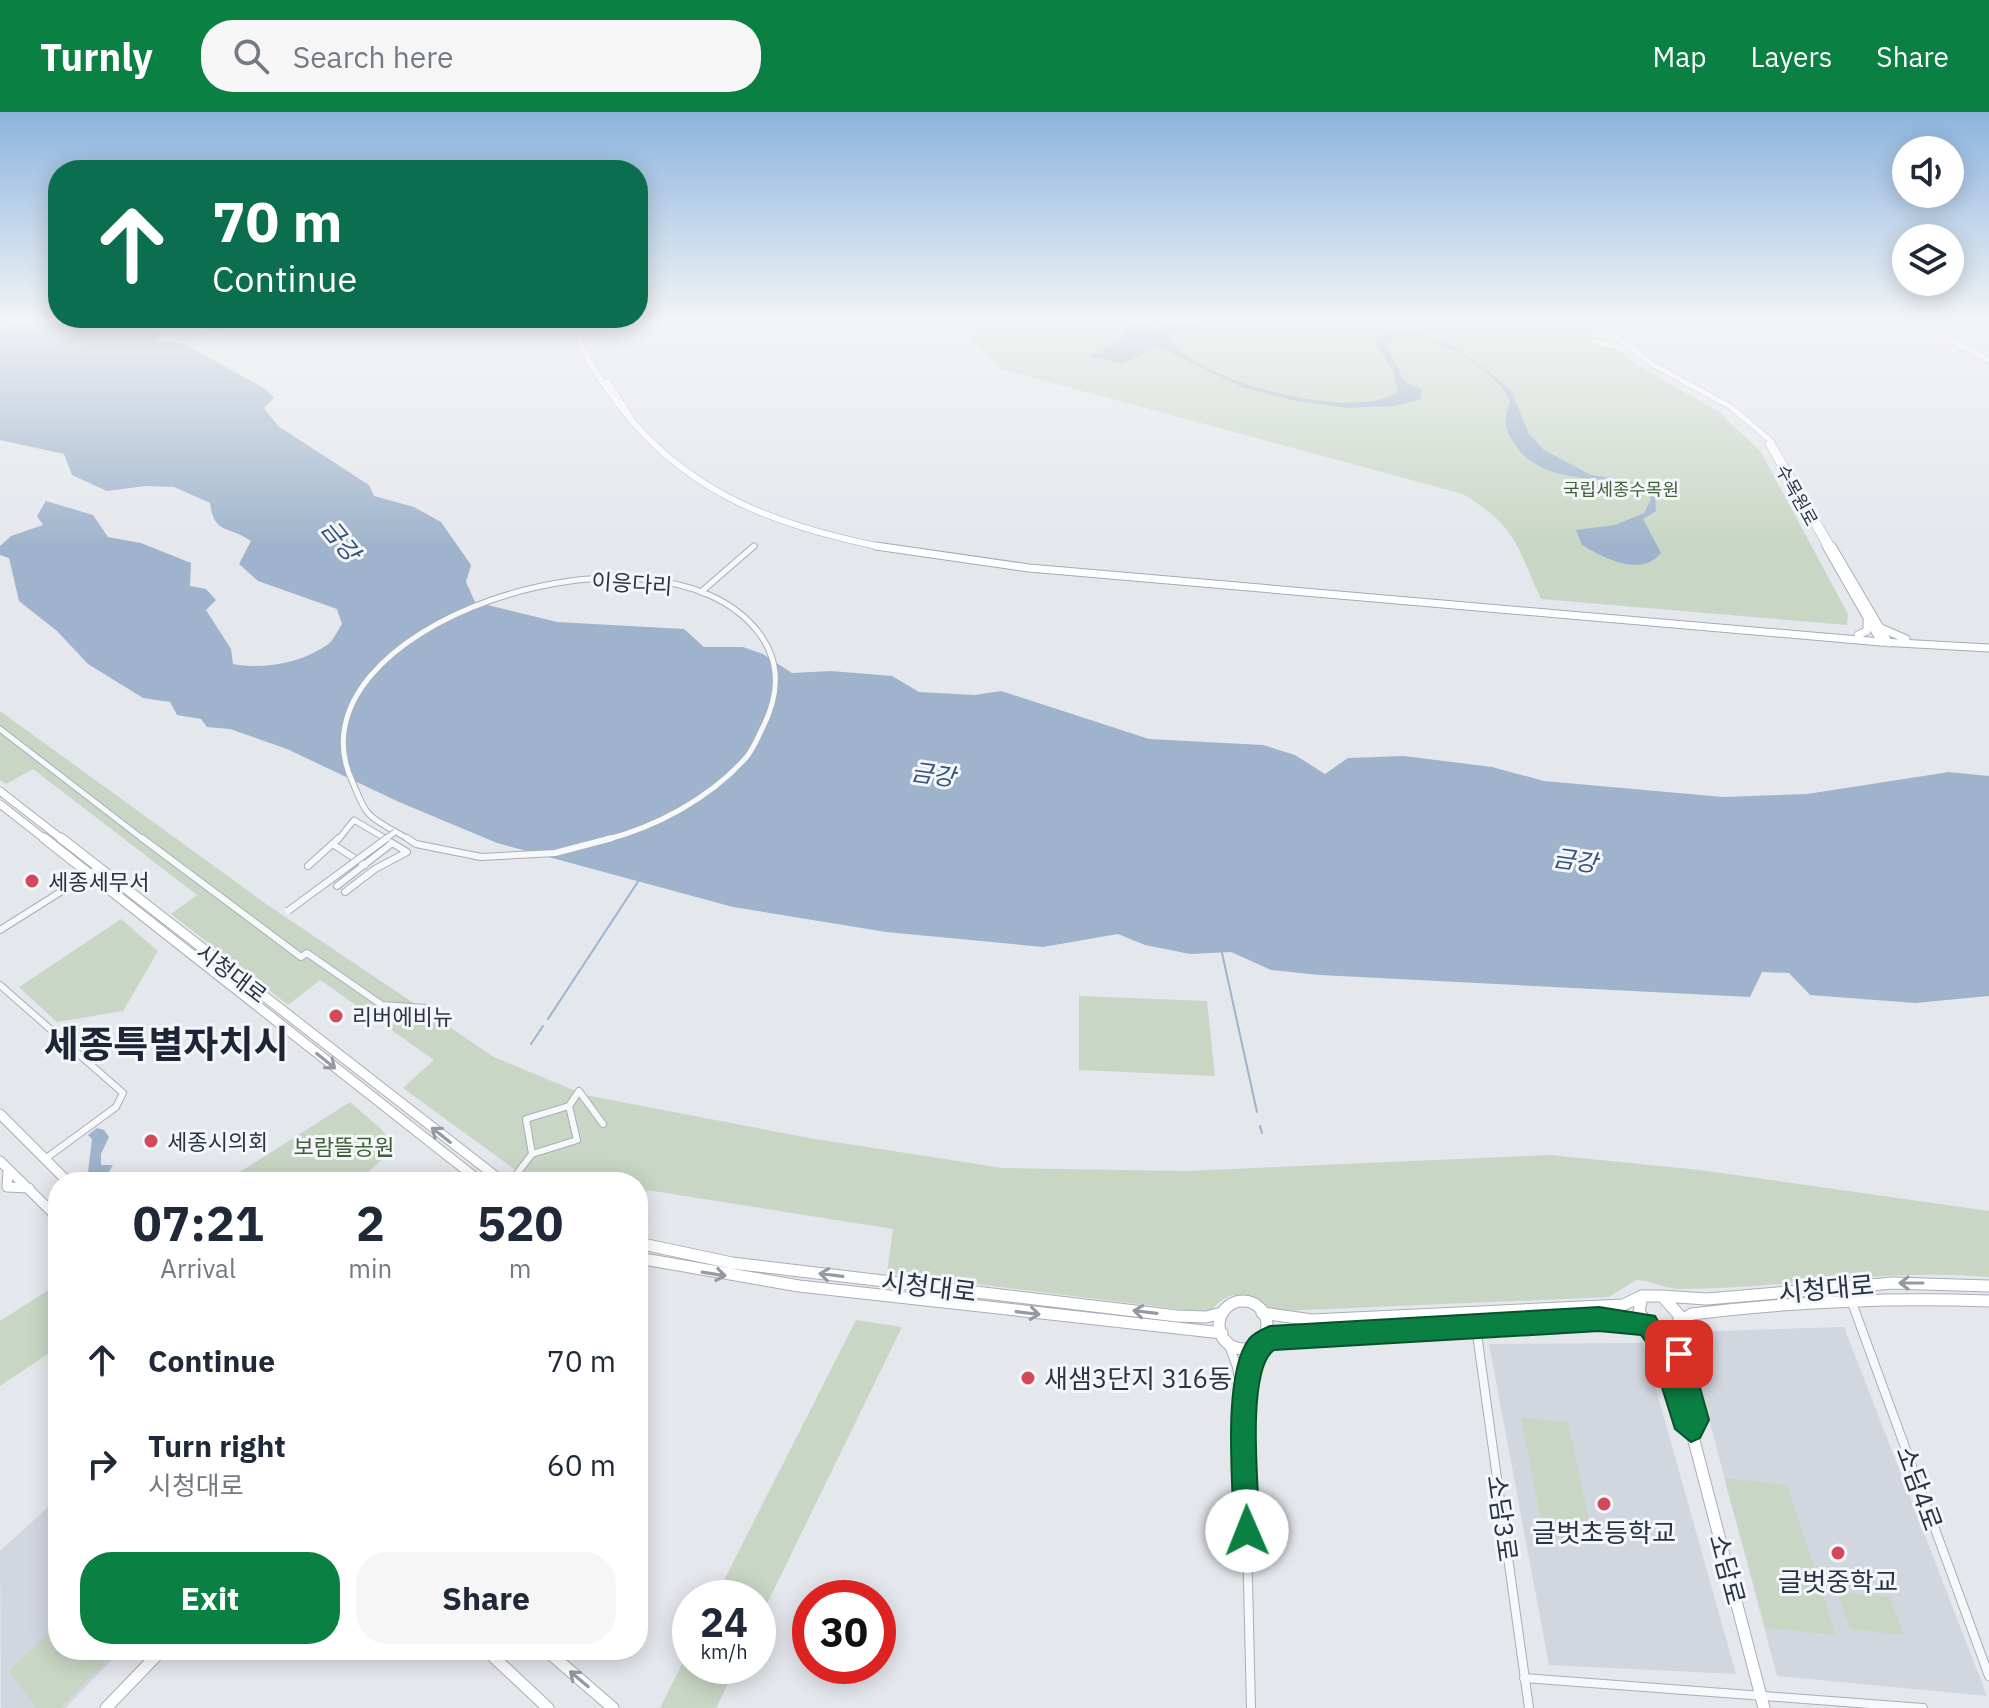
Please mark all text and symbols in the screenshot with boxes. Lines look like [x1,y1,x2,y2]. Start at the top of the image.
search box [201,20,761,92]
text: Turnly [40,32,153,81]
icon: search [229,34,273,78]
text: Search here [293,37,454,76]
text: Map [1652,38,1706,75]
text: Layers [1750,38,1832,75]
text: Share [1876,38,1949,75]
map controls [1892,136,1964,296]
button: sound [1892,136,1964,208]
text: 70 m [212,185,342,257]
icon: ahead [80,192,184,296]
button: layers [1892,224,1964,296]
text: Continue [212,255,357,302]
street label: 수목원로 [1771,460,1823,530]
park label: 국립세종수목원 [1563,478,1679,501]
water label: 금강 [315,513,369,569]
street label: 이응다리 [591,566,673,600]
water label: 금강 [909,755,960,793]
water label: 금강 [1551,841,1602,879]
place label: 세종세무서 [48,867,149,896]
marker: 세종세무서 [23,872,41,890]
street label: 시청대로 [191,937,273,1009]
place label: 리버에비뉴 [352,1002,453,1031]
marker: 리버에비뉴 [327,1007,345,1025]
district label: 세종특별자치시 [44,1019,288,1068]
one-way arrow [315,1052,336,1070]
one-way arrow [431,1126,452,1144]
place label: 세종시의회 [167,1127,268,1156]
marker: 세종시의회 [142,1132,160,1150]
park label: 보람뜰공원 [293,1132,395,1161]
text: 07:21 [133,1192,264,1254]
text: 2 [356,1192,385,1254]
text: 520 [477,1192,563,1254]
text: Arrival [160,1251,236,1285]
text: min [348,1251,392,1285]
text: m [509,1251,531,1285]
street label: 시청대로 [879,1263,979,1309]
one-way arrow [701,1267,726,1282]
one-way arrow [818,1267,845,1282]
street label: 시청대로 [1777,1267,1875,1309]
one-way arrow [1898,1275,1925,1291]
one-way arrow [1133,1304,1158,1319]
one-way arrow [1015,1306,1040,1321]
pin [1645,1320,1713,1388]
icon: arrive [1657,1332,1701,1376]
icon: ahead [80,1338,124,1382]
text: Continue [148,1341,275,1380]
text: 70 m [547,1341,616,1380]
place label: 새샘3단지 316동 [1044,1361,1232,1395]
marker: 새샘3단지 316동 [1019,1369,1037,1387]
text: Turn right [148,1426,286,1465]
street label: 소담4로 [1889,1441,1951,1535]
icon: right [80,1442,124,1486]
text: 60 m [547,1445,616,1484]
text: 시청대로 [148,1468,244,1502]
street label: 소담3로 [1480,1472,1526,1564]
position arrow [1205,1489,1289,1573]
marker: 글벗초등학교 [1595,1495,1613,1513]
place label: 글벗초등학교 [1532,1515,1676,1549]
street label: 소담로 [1702,1530,1754,1608]
marker: 글벗중학교 [1829,1544,1847,1562]
button: Exit [80,1552,340,1644]
button: Share [356,1552,616,1644]
place label: 글벗중학교 [1778,1564,1898,1598]
speed limit sign: 30 [792,1580,896,1684]
text: 24 [700,1596,748,1648]
text: km/h [700,1638,748,1665]
one-way arrow [569,1671,590,1689]

